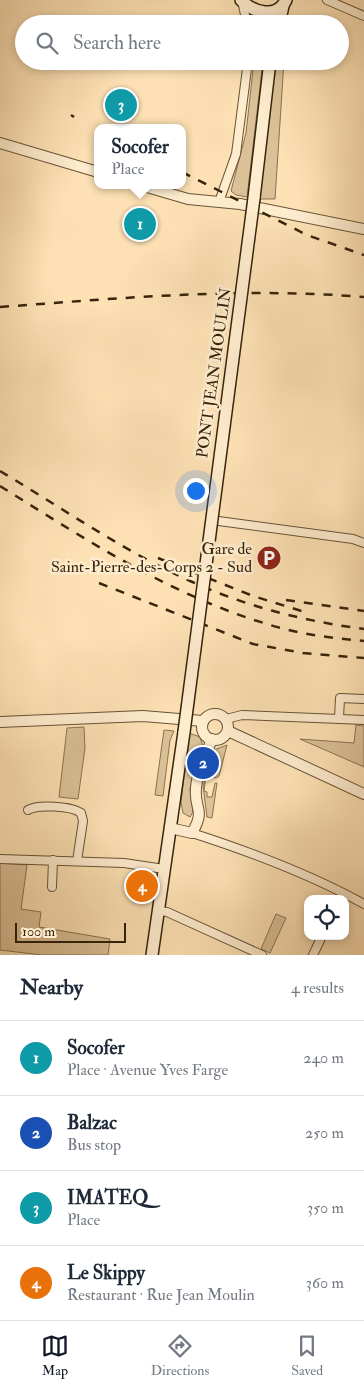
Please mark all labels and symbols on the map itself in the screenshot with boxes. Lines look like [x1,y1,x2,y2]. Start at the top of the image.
pin: 3 [105,86,137,124]
pin: 1 [124,205,156,243]
street label: PONT JEAN MOULIN [192,286,237,460]
your location [183,478,209,504]
place label: Gare de Saint-Pierre-des-Corps 2 - Sud [51,539,252,578]
parking icon: Gare de Saint-Pierre-des-Corps 2 - Sud [256,545,282,571]
pin: 2 [187,744,219,782]
pin: 4 [126,867,158,905]
scale bar [15,920,126,943]

